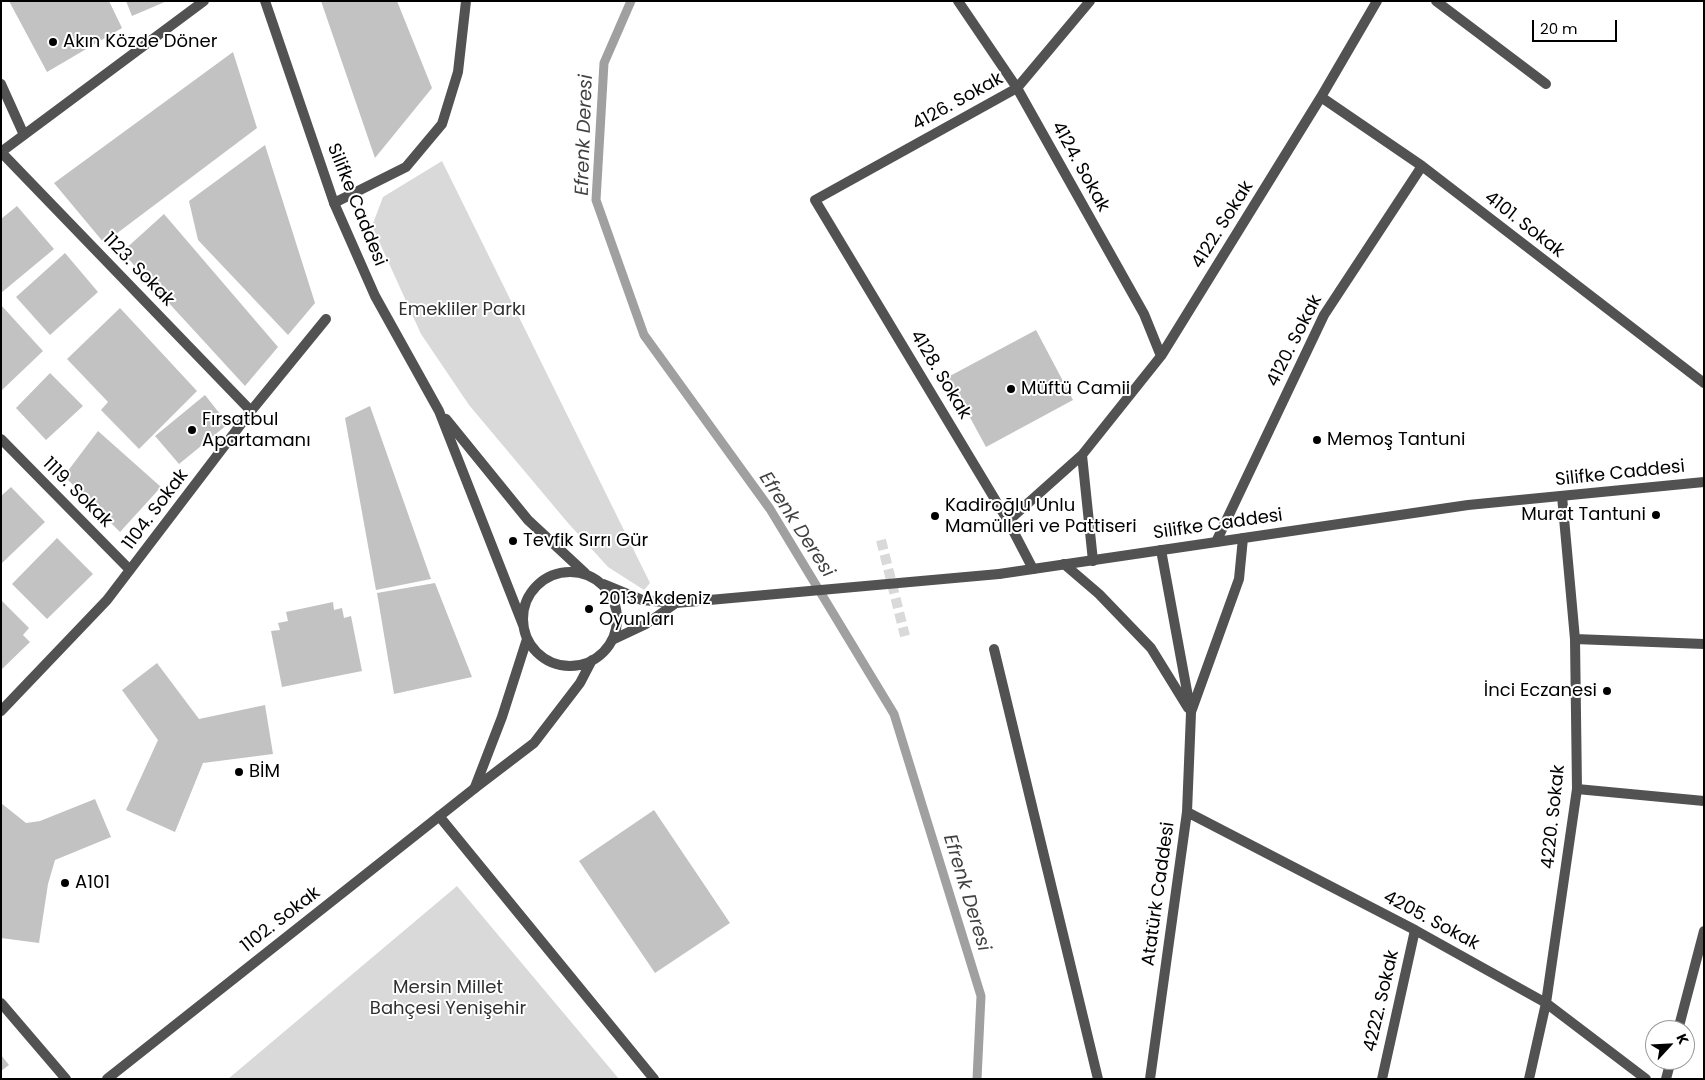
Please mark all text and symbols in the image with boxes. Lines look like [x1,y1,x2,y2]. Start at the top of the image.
scale bar [1535,10,1620,42]
text: 20 m [1540,18,1578,39]
place label: Akın Közde Döner [63,31,217,53]
marker: Akın Közde Döner [47,36,59,48]
street label: 4126. Sokak [909,68,1007,136]
water label: Efrenk Deresi [571,74,599,196]
street label: 4124. Sokak [1046,118,1114,216]
street label: Silifke Caddesi [322,141,390,269]
street label: 4122. Sokak [1188,177,1258,273]
street label: 4101. Sokak [1480,187,1568,263]
street label: 1123. Sokak [98,229,178,311]
street label: 4120. Sokak [1263,291,1327,391]
park label: Emekliler Parkı [398,299,526,321]
street label: 4128. Sokak [905,327,975,423]
place label: Müftü Camii [1021,378,1130,400]
marker: Müftü Camii [1005,383,1017,395]
place label: Fırsatbul Apartamanı [202,409,311,452]
marker: Fırsatbul Apartamanı [186,424,198,436]
place label: Memoş Tantuni [1327,429,1465,451]
marker: Memoş Tantuni [1311,434,1323,446]
street label: 1119. Sokak [38,454,116,532]
street label: Silifke Caddesi [1554,456,1686,492]
street label: 1104. Sokak [119,465,193,555]
water label: Efrenk Deresi [753,468,839,582]
place label: Kadiroğlu Unlu Mamülleri ve Pattiseri [945,495,1137,538]
place label: Murat Tantuni [1521,504,1646,526]
street label: Silifke Caddesi [1152,505,1284,545]
marker: Murat Tantuni [1650,509,1662,521]
marker: Kadiroğlu Unlu Mamülleri ve Pattiseri [929,510,941,522]
place label: Tevfik Sırrı Gür [523,530,648,552]
marker: Tevfik Sırrı Gür [507,535,519,547]
place label: 2013 Akdeniz Oyunları [599,588,711,630]
marker: 2013 Akdeniz Oyunları [583,603,595,615]
place label: İnci Eczanesi [1484,680,1597,702]
marker: İnci Eczanesi [1601,685,1613,697]
place label: BİM [249,761,280,783]
street label: 4220. Sokak [1538,764,1570,870]
marker: BİM [233,766,245,778]
street label: Atatürk Caddesi [1138,821,1180,967]
water label: Efrenk Deresi [937,832,995,954]
place label: A101 [75,872,110,894]
marker: A101 [59,877,71,889]
street label: 1102. Sokak [237,882,325,958]
street label: 4205. Sokak [1379,887,1483,955]
street label: 4222. Sokak [1360,948,1404,1054]
park label: Mersin Millet Bahçesi Yenişehir [370,977,526,1020]
north arrow [1645,1020,1695,1070]
text: K [1672,1030,1694,1048]

